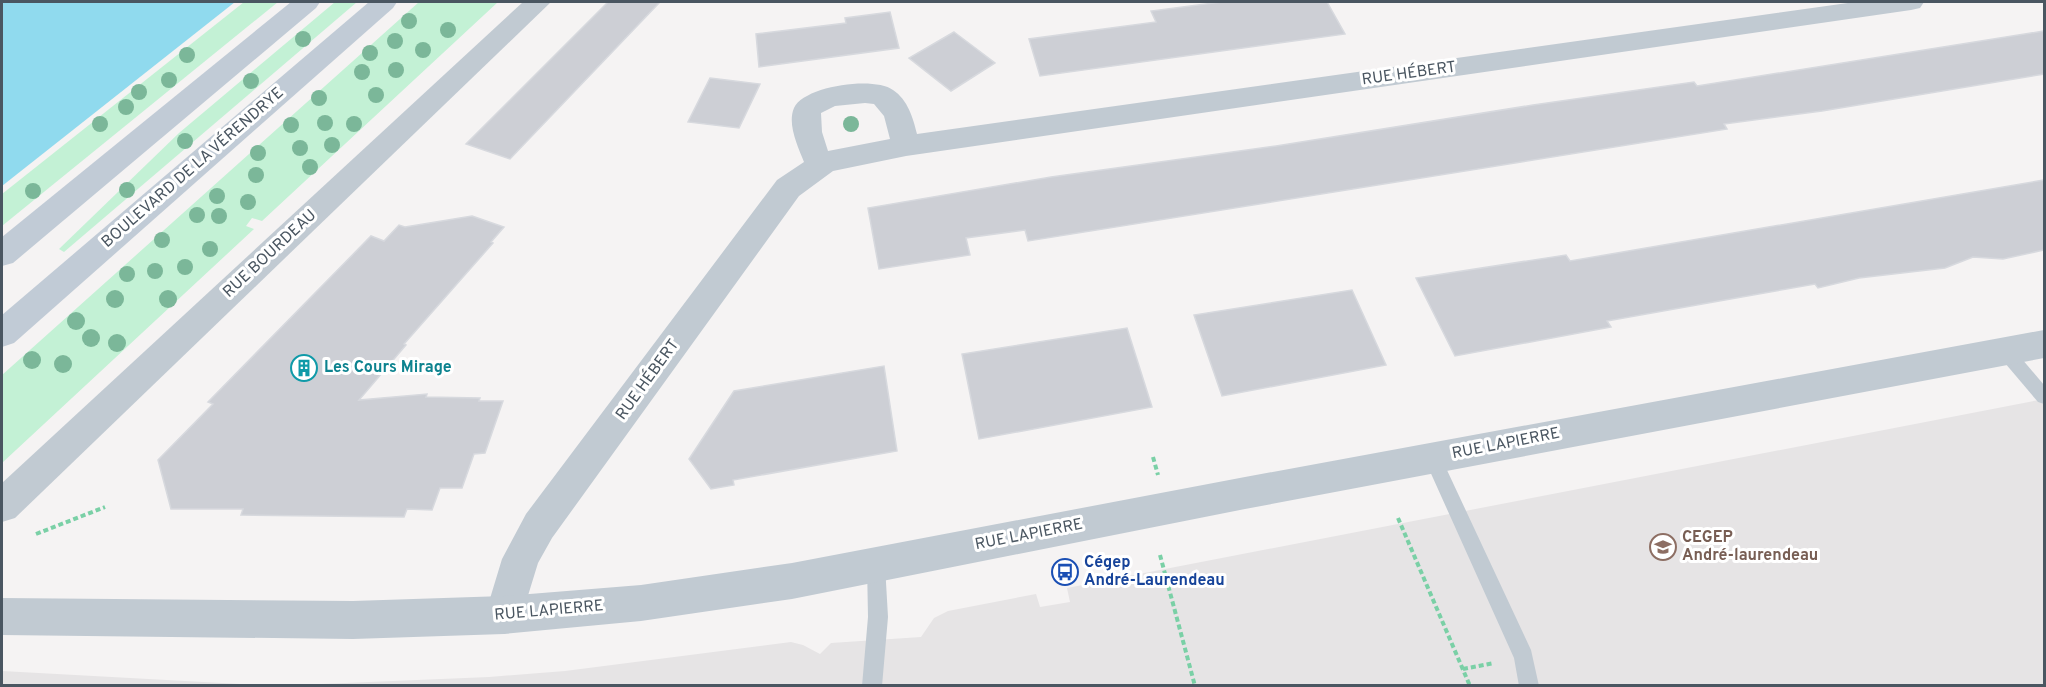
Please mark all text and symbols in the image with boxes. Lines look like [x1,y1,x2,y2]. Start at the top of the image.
street label: RUE HÉBERT [1360,56,1457,91]
street label: BOULEVARD DE LA VÉRENDRYE [97,82,288,253]
street label: RUE BOURDEAU [219,206,321,302]
street label: RUE HÉBERT [610,335,684,424]
building icon: Les Cours Mirage [289,353,319,383]
place label: Les Cours Mirage [324,358,452,378]
street label: RUE LAPIERRE [1450,424,1562,464]
street label: RUE LAPIERRE [973,515,1085,555]
place label: CEGEP André-laurendeau [1682,528,1818,566]
school or university icon: CEGEP André-laurendeau [1648,532,1678,562]
place label: Cégep André-Laurendeau [1084,553,1225,591]
bus stop icon: Cégep André-Laurendeau [1050,557,1080,587]
street label: RUE LAPIERRE [494,596,604,626]

